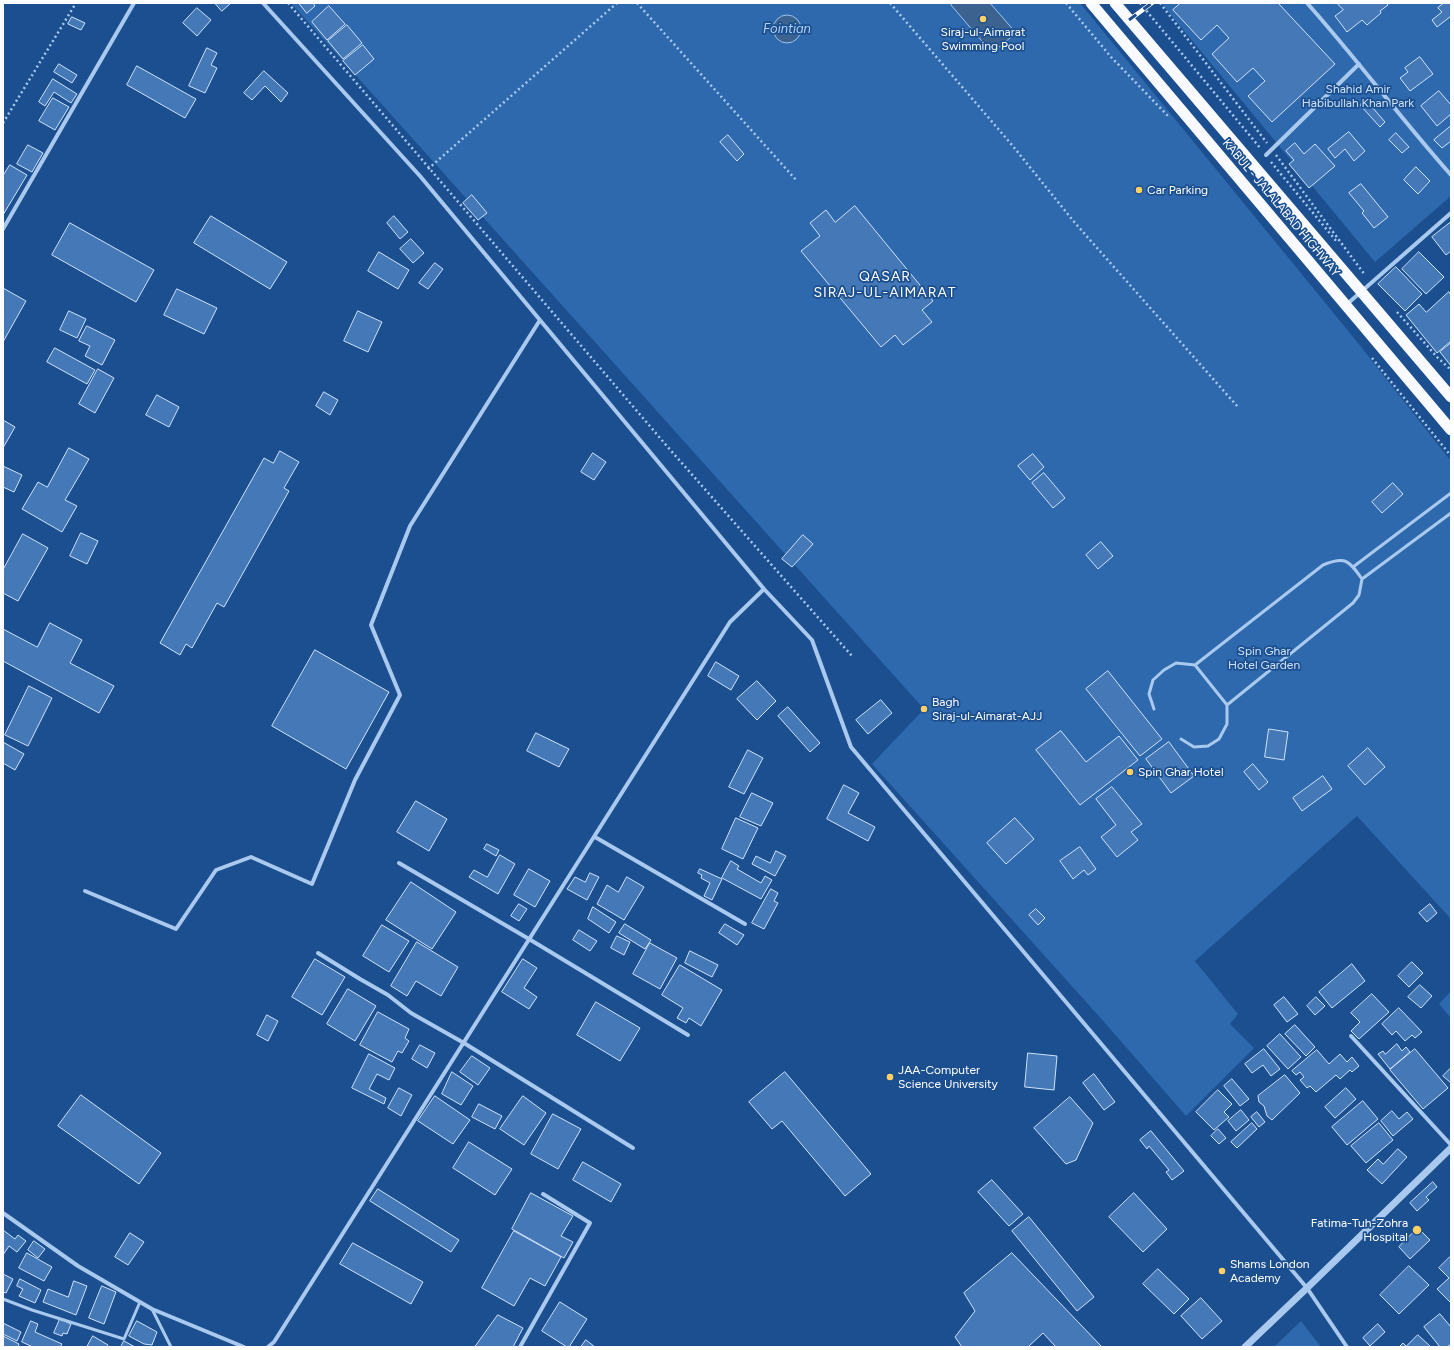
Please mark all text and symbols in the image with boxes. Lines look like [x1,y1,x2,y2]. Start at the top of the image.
marker: Siraj-ul-Aimarat Swimming Pool [978,14,988,24]
water label: Fointian [763,21,811,37]
place label: Siraj-ul-Aimarat Swimming Pool [941,25,1025,53]
park label: Shahid Amir Habibullah Khan Park [1302,82,1414,110]
street label: KABUL - JALALABAD HIGHWAY [1219,136,1343,280]
place label: Car Parking [1147,183,1208,197]
marker: Car Parking [1134,185,1144,195]
district label: QASAR SIRAJ-UL-AIMARAT [813,269,957,302]
park label: Spin Ghar Hotel Garden [1228,644,1300,672]
place label: Bagh Siraj-ul-Aimarat-AJJ [932,695,1042,723]
marker: Bagh Siraj-ul-Aimarat-AJJ [919,704,929,714]
place label: Spin Ghar Hotel [1138,765,1224,779]
marker: Spin Ghar Hotel [1125,767,1135,777]
place label: JAA-Computer Science University [898,1063,998,1091]
marker: JAA-Computer Science University [885,1072,895,1082]
place label: Fatima-Tuh-Zohra Hospital [1311,1216,1408,1244]
marker: Fatima-Tuh-Zohra Hospital [1411,1224,1423,1236]
place label: Shams London Academy [1230,1257,1310,1285]
marker: Shams London Academy [1217,1266,1227,1276]

